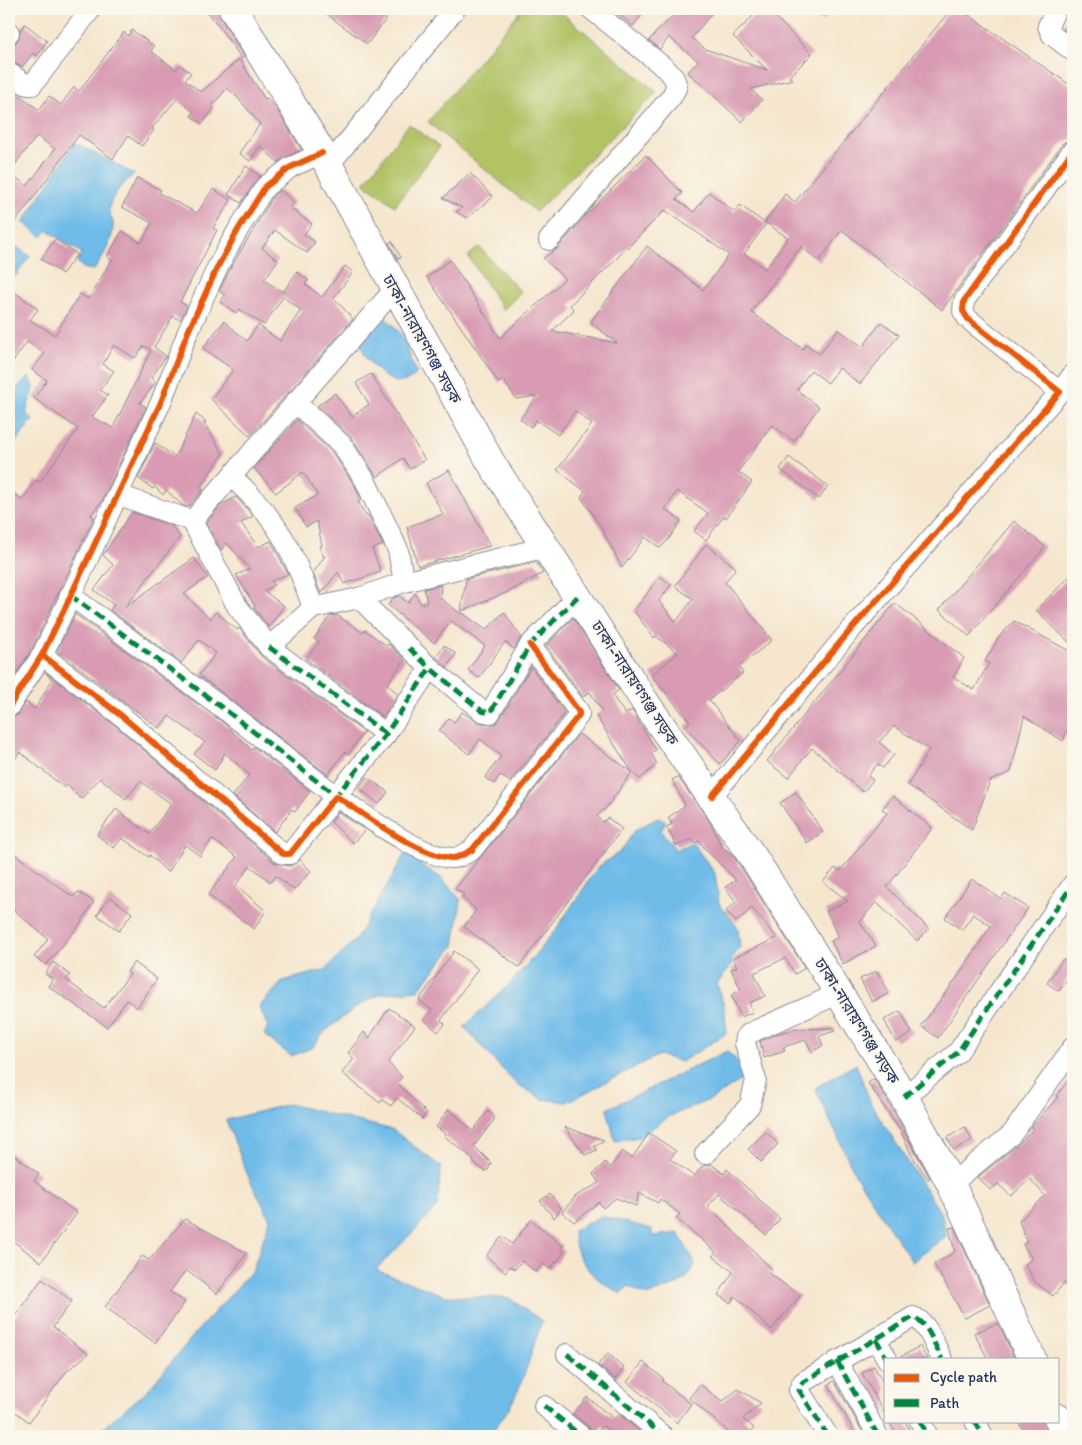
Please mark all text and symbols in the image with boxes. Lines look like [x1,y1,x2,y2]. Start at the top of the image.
street label: ঢাকা-নারায়ণগঞ্জ সড়ক [378,270,466,408]
street label: ঢাকা-নারায়ণগঞ্জ সড়ক [587,616,683,750]
street label: ঢাকা-নারায়ণগঞ্জ সড়ক [810,954,904,1088]
legend [884,1358,1060,1422]
text: Cycle path [930,1368,997,1386]
text: Path [930,1394,959,1412]

